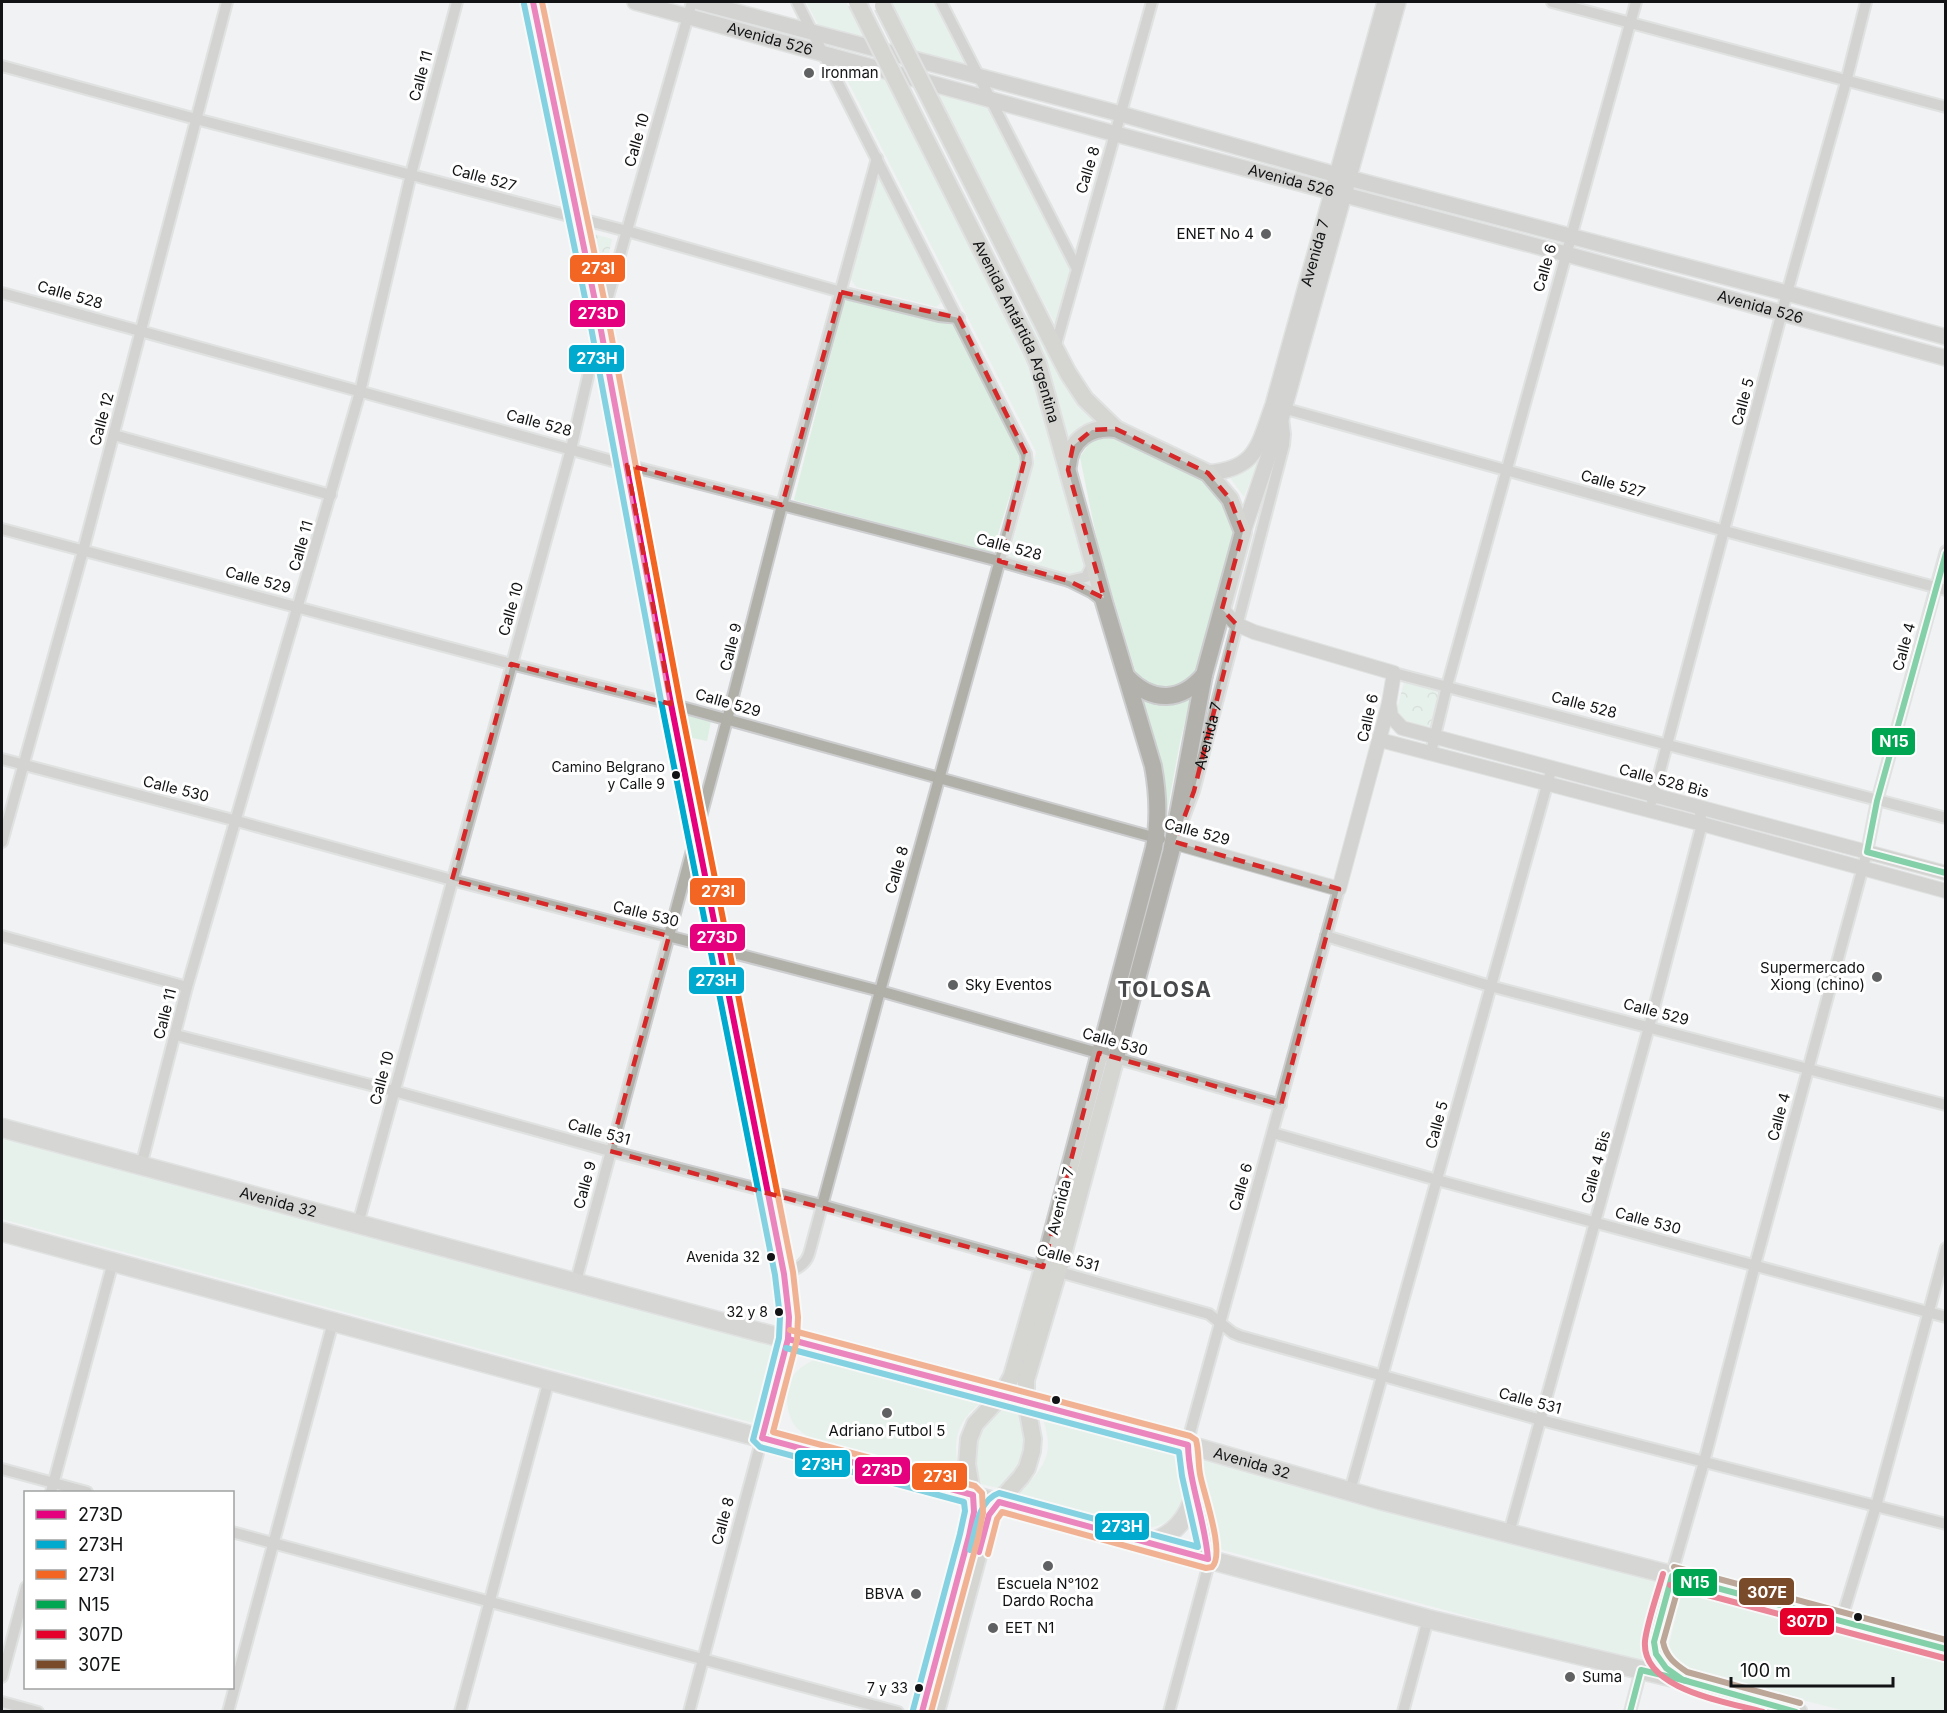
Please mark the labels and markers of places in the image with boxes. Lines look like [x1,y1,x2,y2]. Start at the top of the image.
place label: Ironman [821,63,879,82]
marker: Ironman [802,66,816,80]
place label: ENET No 4 [1177,224,1254,243]
marker: ENET No 4 [1259,227,1273,241]
place label: Camino Belgrano y Calle 9 [552,758,665,792]
marker: Camino Belgrano y Calle 9 [670,769,682,781]
place label: Supermercado Xiong (chino) [1760,958,1865,994]
marker: Supermercado Xiong (chino) [1870,970,1884,984]
place label: Sky Eventos [965,975,1052,994]
marker: Sky Eventos [946,978,960,992]
place label: Avenida 32 [686,1248,760,1265]
marker: Avenida 32 [765,1251,777,1263]
place label: 32 y 8 [726,1303,768,1320]
marker: 32 y 8 [773,1306,785,1318]
unlabelled marker [1050,1394,1062,1406]
marker: Adriano Futbol 5 [880,1406,894,1420]
place label: Adriano Futbol 5 [829,1421,945,1440]
marker: Escuela N°102 Dardo Rocha [1041,1559,1055,1573]
place label: Escuela N°102 Dardo Rocha [997,1574,1099,1610]
place label: BBVA [865,1584,904,1603]
marker: BBVA [909,1587,923,1601]
unlabelled marker [1852,1611,1864,1623]
place label: EET N1 [1005,1618,1054,1637]
marker: EET N1 [986,1621,1000,1635]
place label: Suma [1582,1667,1622,1686]
marker: Suma [1563,1670,1577,1684]
place label: 7 y 33 [867,1679,908,1696]
marker: 7 y 33 [913,1682,925,1694]

